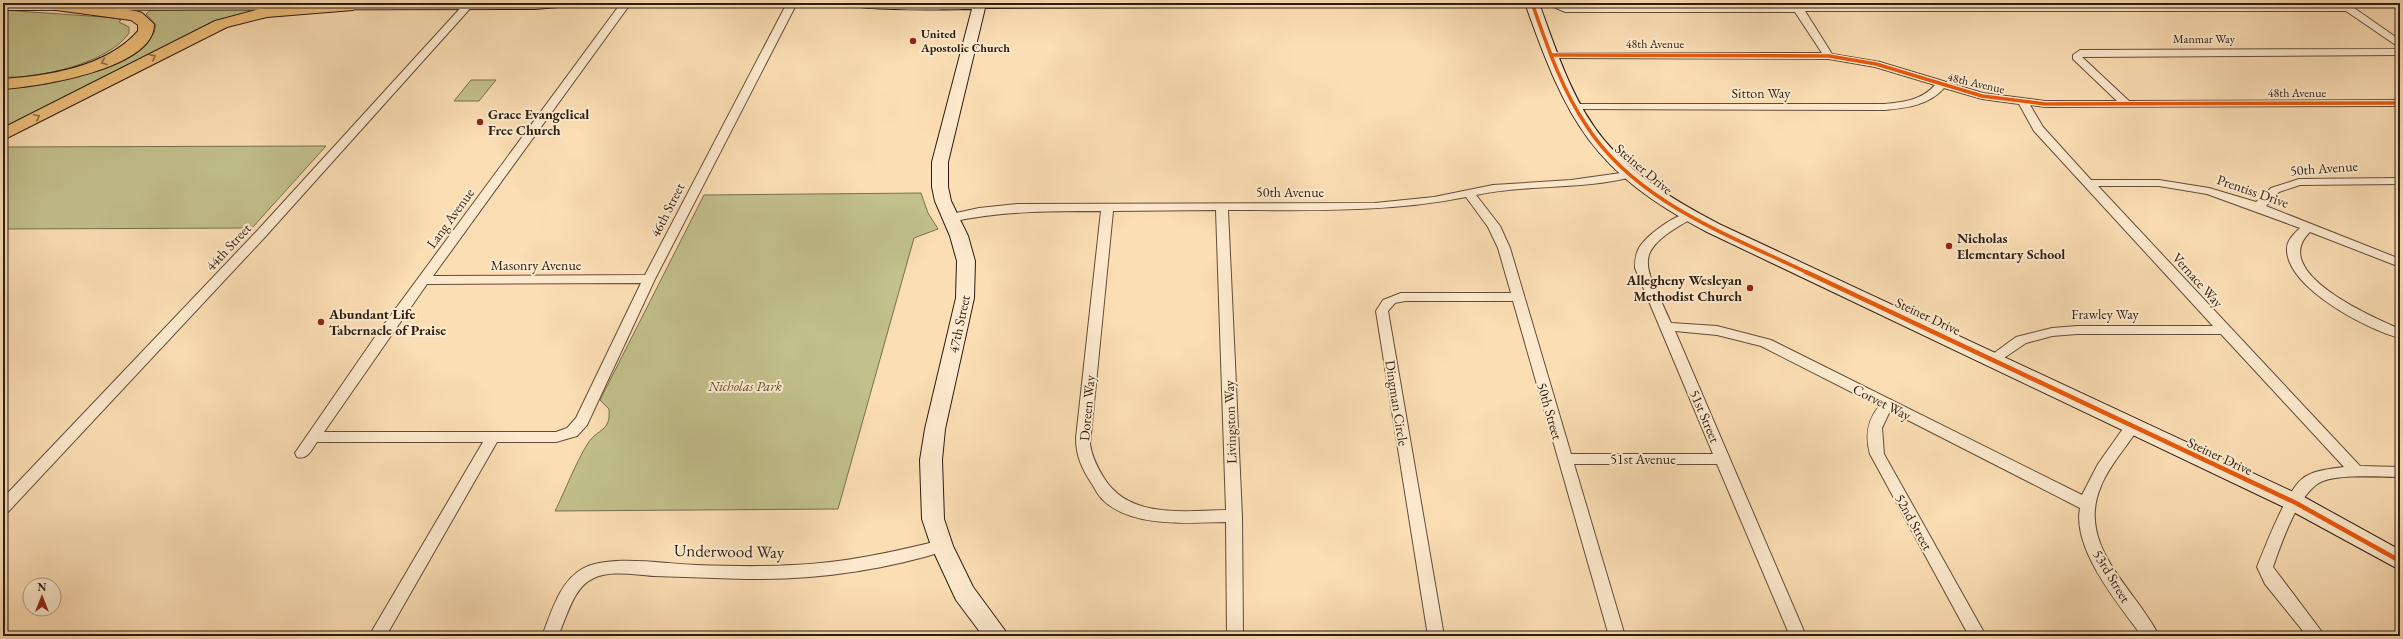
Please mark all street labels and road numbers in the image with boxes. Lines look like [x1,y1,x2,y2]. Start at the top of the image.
street label: Manmar Way [2173,31,2236,47]
street label: 48th Avenue [1626,36,1684,52]
street label: 48th Avenue [1946,69,2007,97]
street label: Sitton Way [1732,84,1791,102]
street label: 48th Avenue [2268,85,2326,101]
street label: Steiner Drive [1611,140,1677,199]
street label: 50th Avenue [2289,157,2359,179]
street label: Prentiss Drive [2215,170,2292,212]
street label: 46th Street [646,179,689,240]
street label: 50th Avenue [1256,183,1325,201]
street label: Lang Avenue [422,184,478,252]
street label: 44th Street [201,219,255,275]
street label: Vernace Way [2169,249,2228,312]
street label: Masonry Avenue [491,256,582,274]
street label: 47th Street [944,293,974,355]
street label: Steiner Drive [1892,293,1964,339]
street label: Frawley Way [2071,305,2140,323]
street label: Dingman Circle [1381,359,1413,448]
street label: Doreen Way [1075,373,1099,442]
street label: Livingston Way [1220,379,1240,464]
street label: 50th Street [1533,380,1567,442]
street label: Corvet Way [1850,380,1915,425]
street label: 51st Street [1686,387,1724,446]
street label: Steiner Drive [2184,433,2256,479]
street label: 51st Avenue [1610,450,1676,468]
street label: 52nd Street [1891,491,1937,554]
street label: Underwood Way [674,539,785,563]
street label: 53rd Street [2089,546,2135,606]

